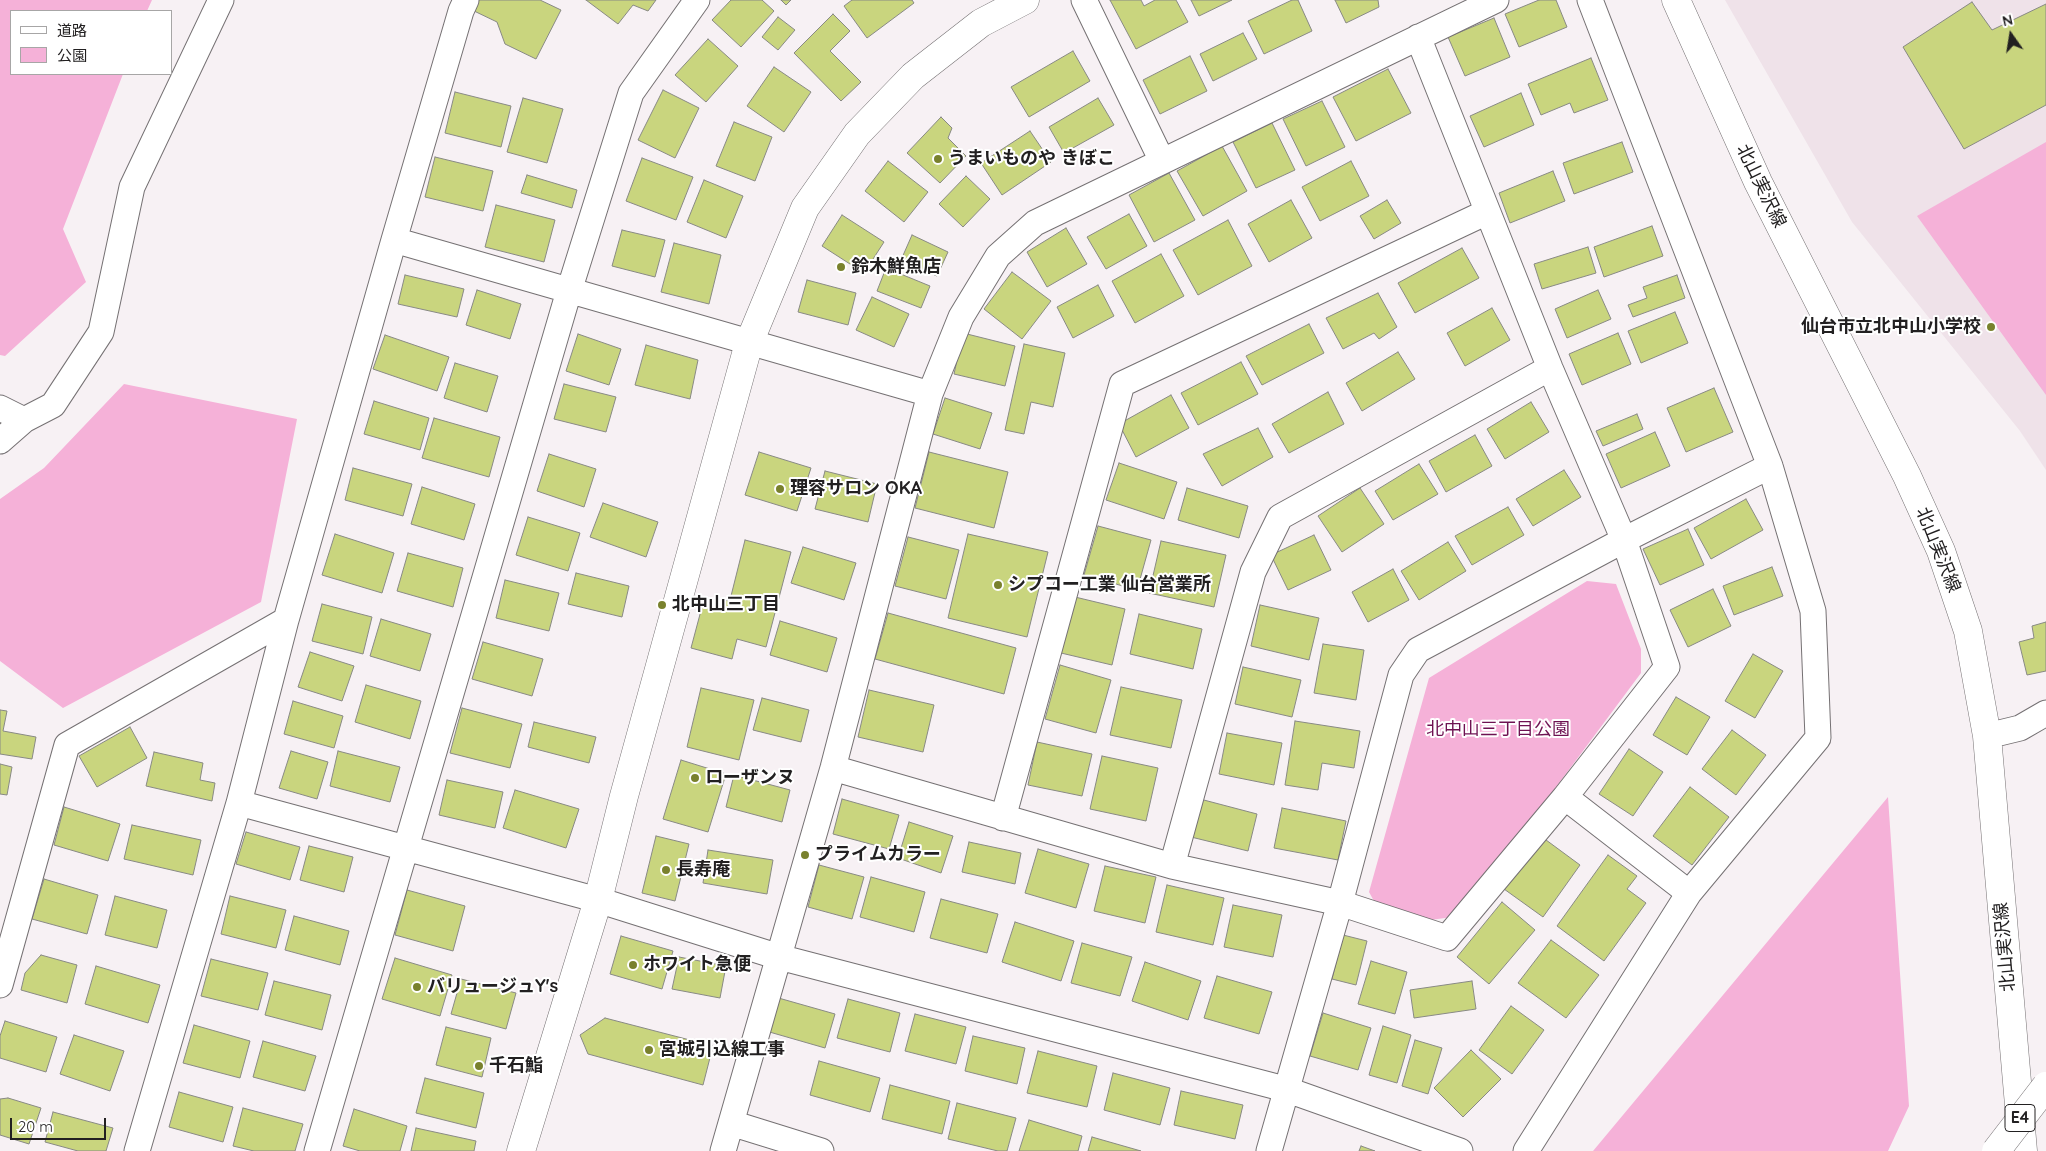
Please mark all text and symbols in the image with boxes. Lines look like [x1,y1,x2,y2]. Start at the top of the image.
legend [10,10,172,75]
north arrow [1986,10,2036,60]
text: N [2001,10,2015,30]
text: 道路 [57,21,87,40]
text: 公園 [57,46,87,65]
street label: 北山実沢線 [1732,141,1790,231]
place label: うまいものや きぼこ [948,148,1115,170]
marker: うまいものや きぼこ [932,153,944,165]
place label: 鈴木鮮魚店 [851,256,941,278]
marker: 鈴木鮮魚店 [835,261,847,273]
place label: 仙台市立北中山小学校 [1801,316,1981,338]
marker: 仙台市立北中山小学校 [1985,321,1997,333]
place label: 理容サロン OKA [790,478,922,500]
marker: 理容サロン OKA [774,483,786,495]
street label: 北山実沢線 [1911,504,1965,596]
place label: シプコー工業 仙台営業所 [1008,574,1211,596]
marker: シプコー工業 仙台営業所 [992,579,1004,591]
place label: 北中山三丁目 [672,594,780,616]
marker: 北中山三丁目 [656,599,668,611]
park label: 北中山三丁目公園 [1426,719,1570,741]
place label: ローザンヌ [705,767,795,789]
marker: ローザンヌ [689,772,701,784]
place label: プライムカラー [815,844,941,866]
marker: プライムカラー [799,849,811,861]
place label: 長寿庵 [676,859,730,881]
marker: 長寿庵 [660,864,672,876]
street label: 北山実沢線 [1990,901,2020,993]
place label: ホワイト急便 [643,954,751,976]
marker: ホワイト急便 [627,959,639,971]
place label: バリュージュY's [427,976,558,998]
marker: バリュージュY's [411,981,423,993]
place label: 宮城引込線工事 [659,1039,785,1061]
marker: 宮城引込線工事 [643,1044,655,1056]
place label: 千石鮨 [489,1055,543,1077]
marker: 千石鮨 [473,1060,485,1072]
road number: E4 [2005,1104,2035,1132]
scale bar [12,1108,109,1140]
text: 20 m [18,1117,53,1136]

